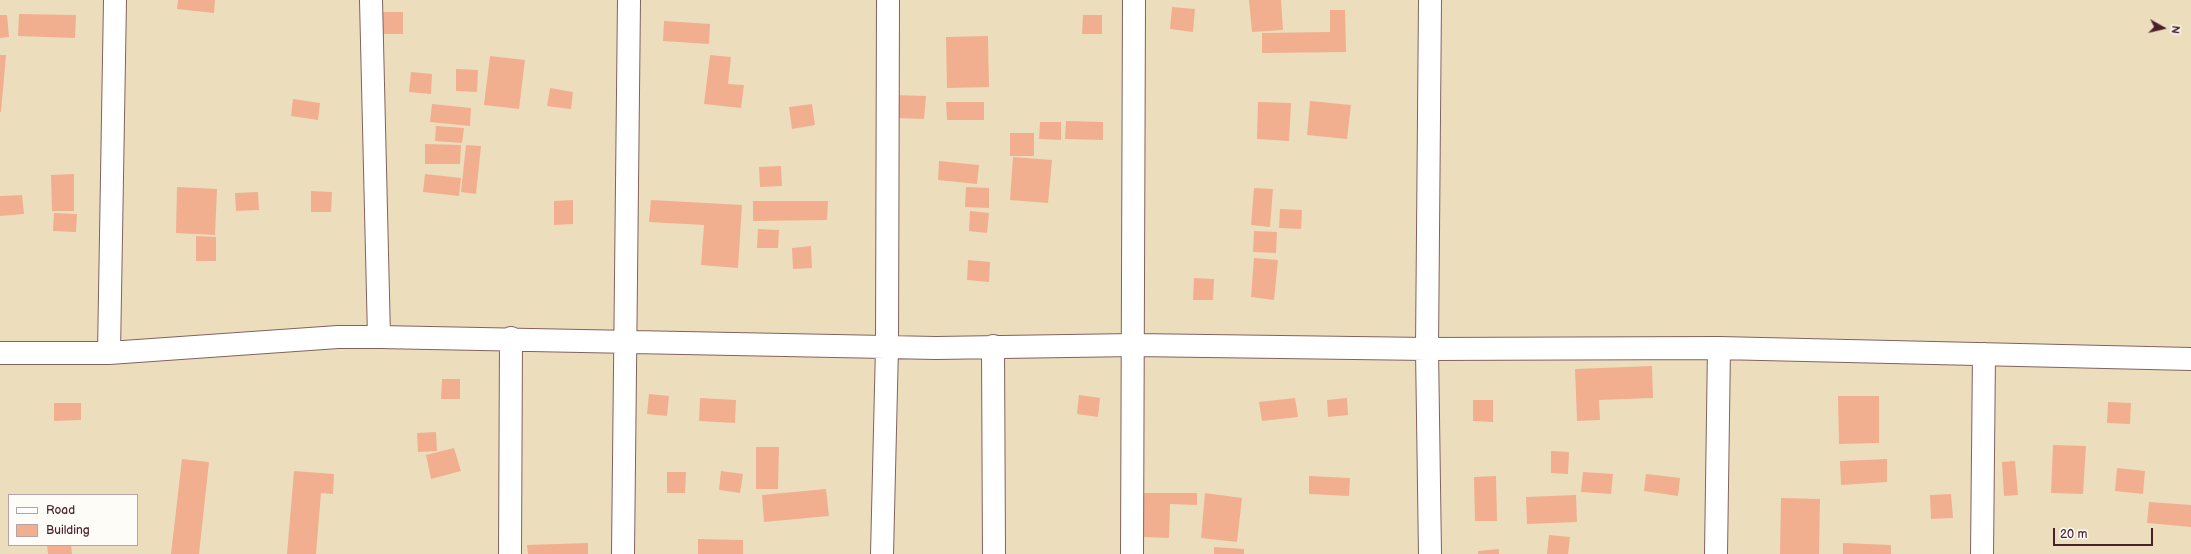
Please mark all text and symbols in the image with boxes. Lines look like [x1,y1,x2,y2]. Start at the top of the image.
north arrow [2143,8,2183,48]
text: N [2168,25,2182,35]
legend [8,494,138,546]
text: Road [46,503,75,518]
scale bar [2055,520,2155,546]
text: Building [46,523,90,538]
text: 20 m [2060,527,2087,542]

